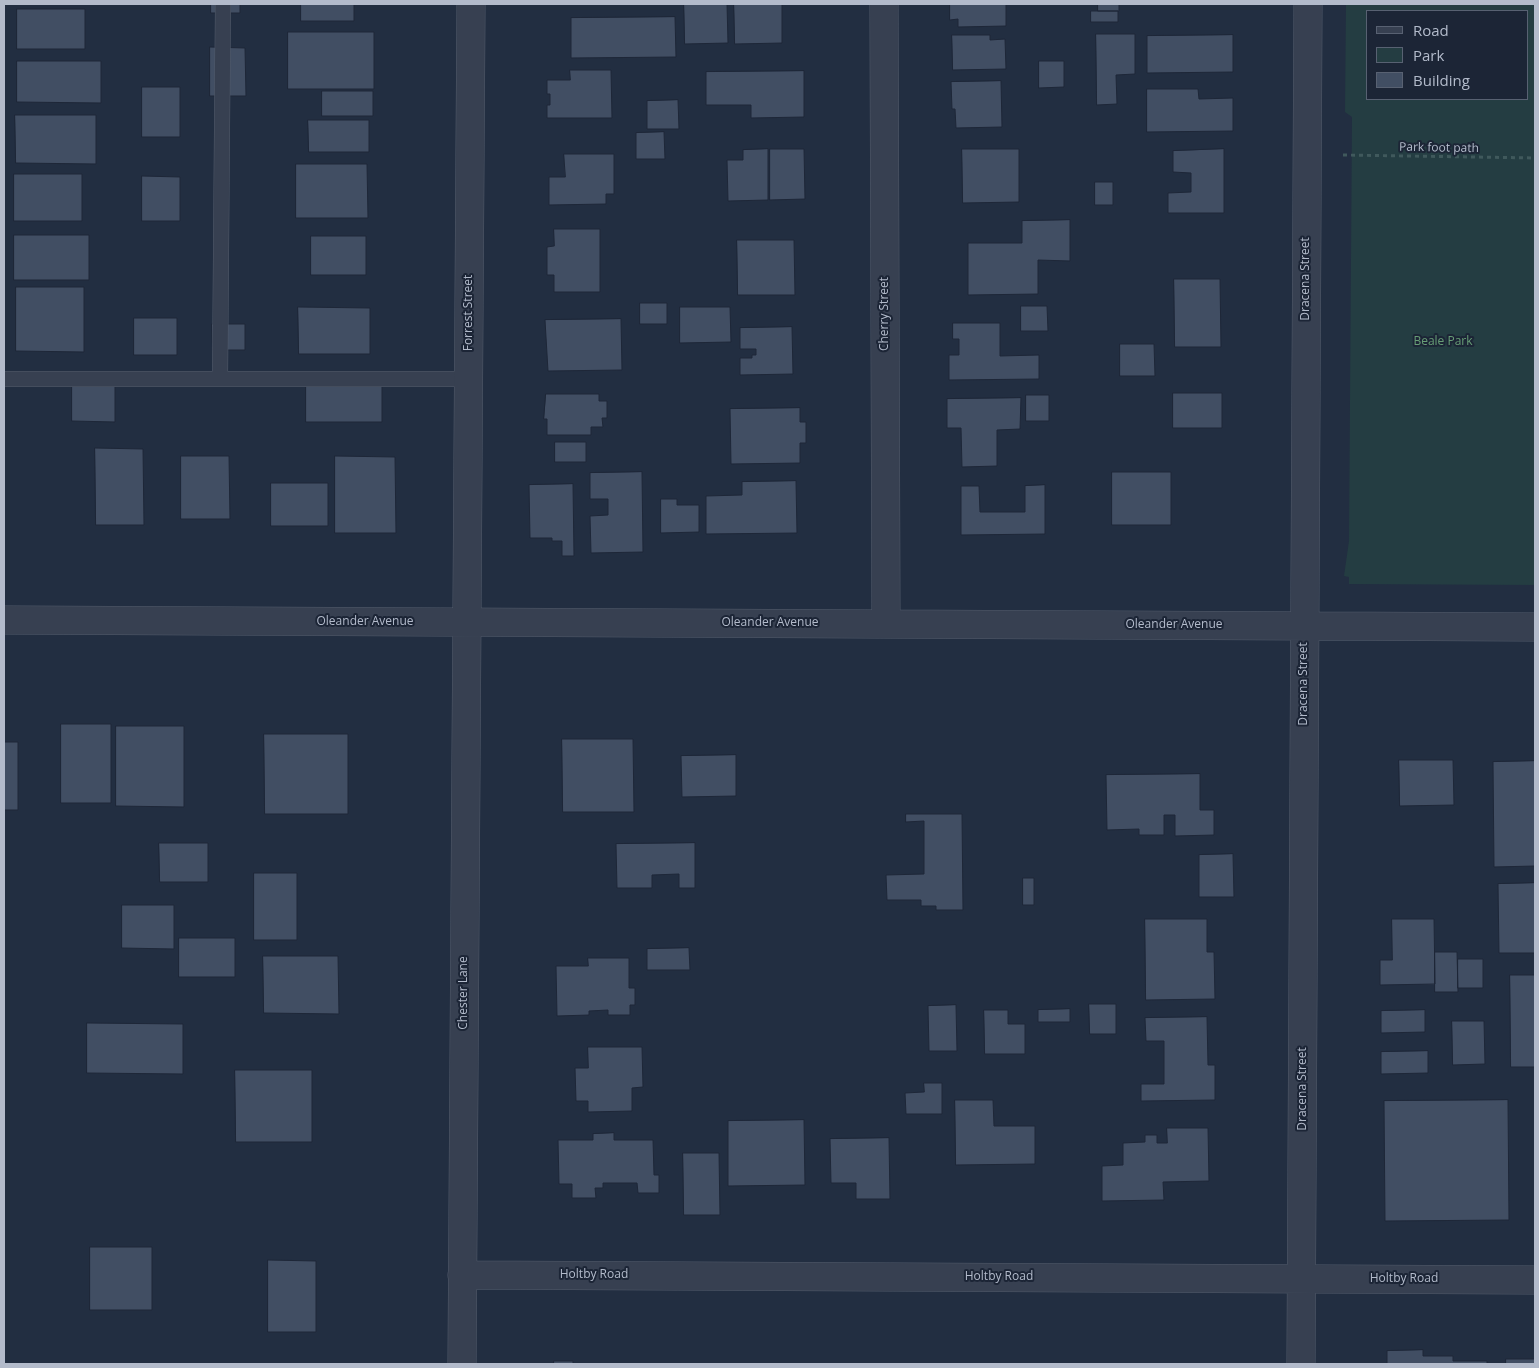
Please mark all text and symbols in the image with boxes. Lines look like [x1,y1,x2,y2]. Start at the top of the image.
legend [1366,10,1529,100]
text: Road [1413,20,1449,40]
text: Park [1413,45,1444,65]
text: Building [1413,70,1470,90]
street label: Park foot path [1399,140,1479,156]
street label: Dracena Street [1299,237,1313,321]
street label: Forrest Street [462,275,476,351]
street label: Cherry Street [878,277,892,351]
park label: Beale Park [1413,335,1473,349]
street label: Oleander Avenue [316,615,414,629]
street label: Oleander Avenue [721,616,819,630]
street label: Oleander Avenue [1125,618,1223,632]
street label: Dracena Street [1297,642,1311,726]
street label: Chester Lane [457,956,471,1030]
street label: Dracena Street [1296,1047,1310,1131]
street label: Holtby Road [560,1268,628,1282]
street label: Holtby Road [965,1270,1033,1284]
street label: Holtby Road [1370,1272,1438,1286]

